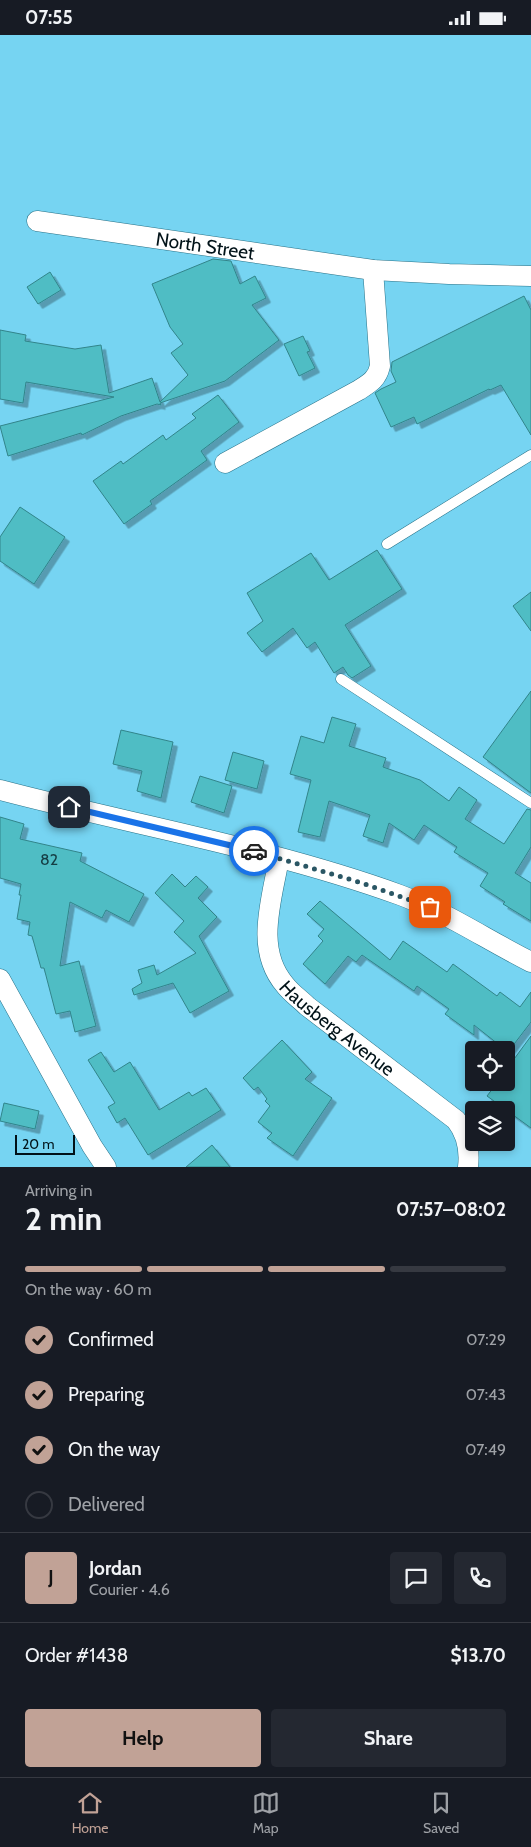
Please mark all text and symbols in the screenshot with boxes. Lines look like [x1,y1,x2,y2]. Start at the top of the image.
text: 07:55 [25,6,73,29]
street label: North Street [154,227,257,265]
pin [48,786,90,828]
icon: home [55,793,83,821]
courier [229,826,279,876]
icon: car [240,837,268,865]
house number: 82 [40,850,58,869]
pin [409,886,451,928]
icon: bag [416,893,444,921]
street label: Hausberg Avenue [274,976,399,1081]
map controls [465,1041,515,1151]
button: locate [465,1041,515,1091]
button: layers [465,1101,515,1151]
scale bar [15,1132,75,1155]
text: 20 m [22,1135,55,1153]
text: Arriving in [25,1181,92,1200]
text: 07:57–08:02 [396,1198,506,1221]
text: 2 min [25,1199,102,1238]
text: On the way · 60 m [25,1280,151,1299]
icon: check [25,1326,53,1354]
text: Confirmed [68,1328,154,1351]
text: 07:29 [466,1330,506,1349]
icon: check [25,1381,53,1409]
text: Preparing [68,1383,144,1406]
text: 07:43 [466,1385,506,1404]
icon: check [25,1436,53,1464]
text: On the way [68,1438,160,1461]
text: 07:49 [465,1440,506,1459]
text: Delivered [68,1493,145,1516]
button: chat [390,1552,442,1604]
button: phone [454,1552,506,1604]
text: Jordan [89,1557,142,1580]
text: J [48,1566,54,1589]
text: Courier · 4.6 [89,1580,170,1599]
text: Order #1438 [25,1644,128,1667]
text: $13.70 [451,1644,506,1667]
button: Help [25,1709,261,1767]
button: Share [271,1709,506,1767]
tab: Home [72,1789,108,1837]
tab: Map [252,1789,280,1837]
tab: Saved [423,1789,459,1837]

